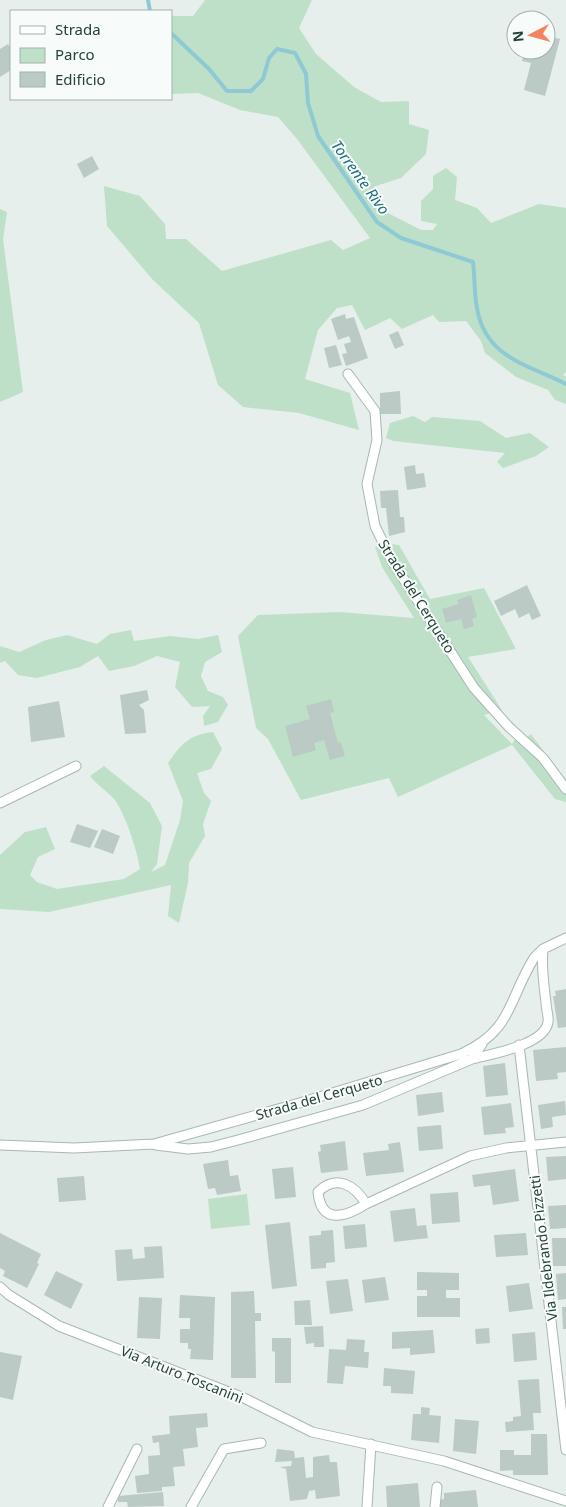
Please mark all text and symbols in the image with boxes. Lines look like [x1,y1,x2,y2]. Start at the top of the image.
legend [10,10,172,100]
north arrow [506,10,556,60]
text: Strada [55,19,101,39]
text: N [508,30,528,43]
text: Parco [55,44,95,64]
text: Edificio [55,69,106,89]
water label: Torrente Rivo [327,136,395,218]
street label: Strada del Cerqueto [374,535,460,657]
street label: Strada del Cerqueto [253,1070,385,1124]
street label: Via Ildebrando Pizzetti [525,1174,561,1322]
street label: Via Arturo Toscanini [118,1341,246,1407]

